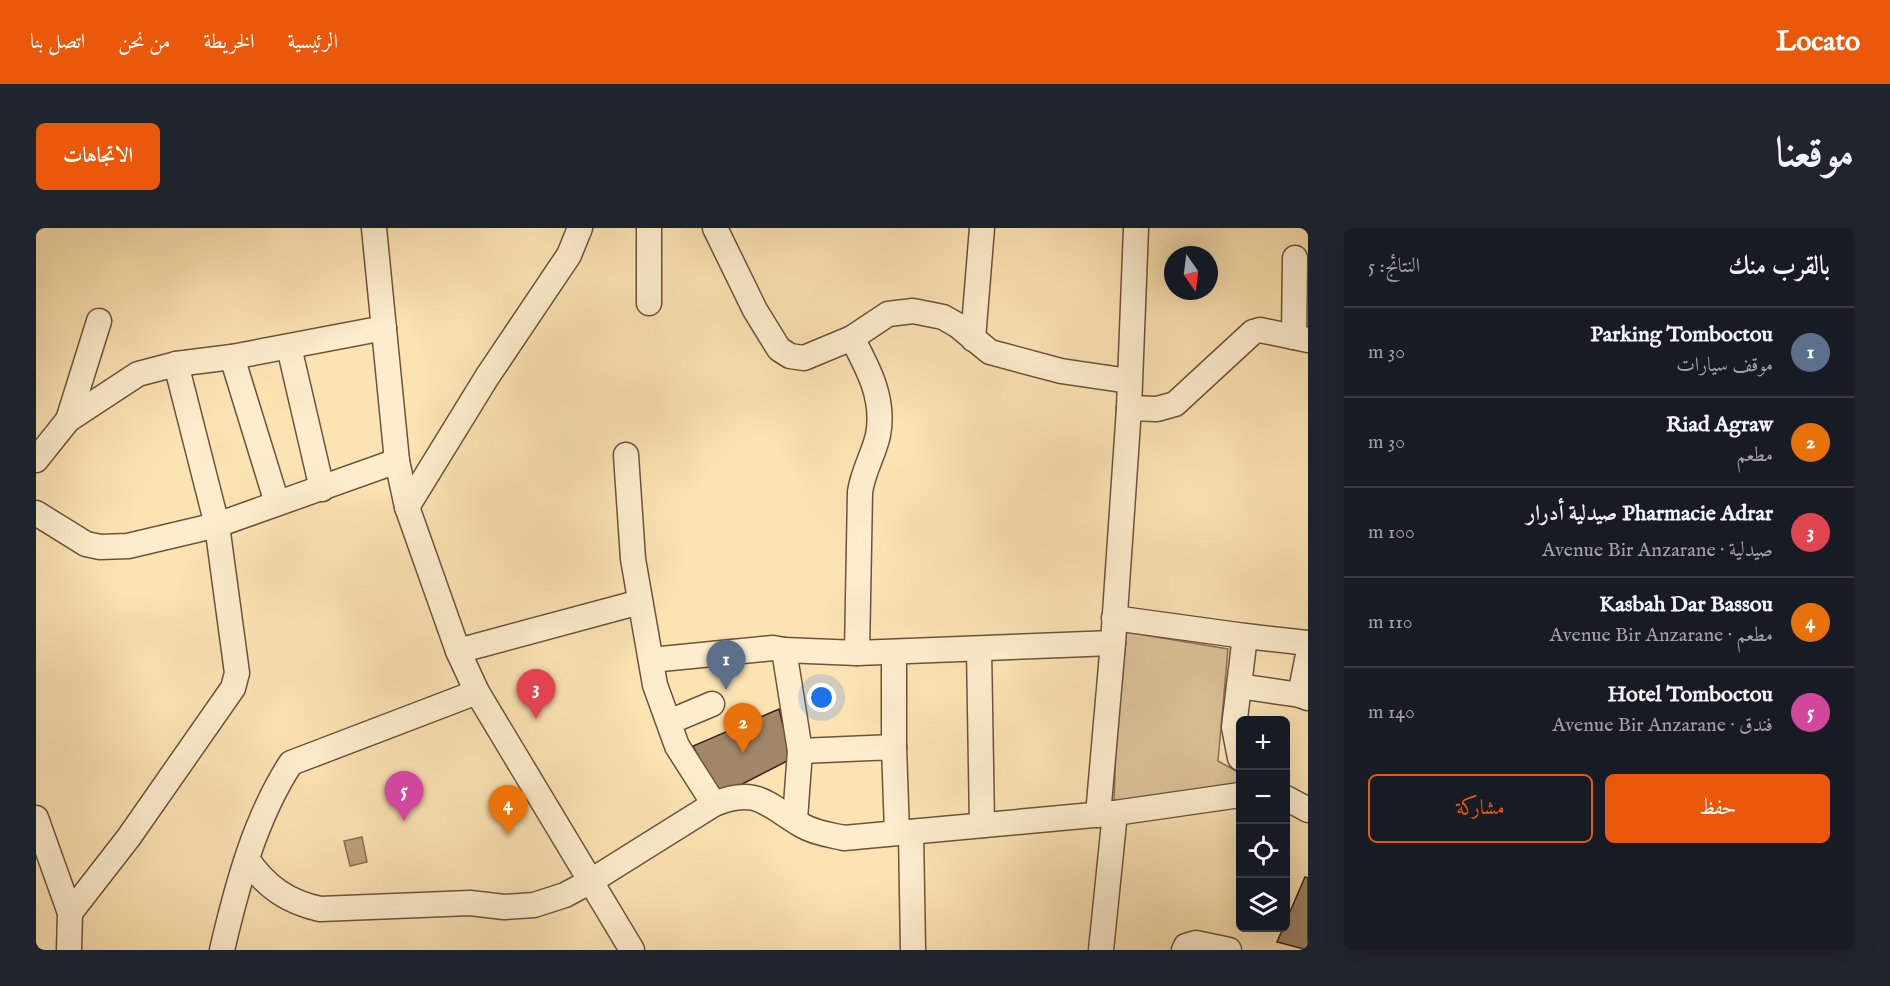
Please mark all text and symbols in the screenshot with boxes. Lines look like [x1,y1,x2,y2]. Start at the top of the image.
text: Locato [1776,25,1860,60]
text: اتصل بنا [30,29,85,56]
text: من نحن [118,29,170,56]
text: الخريطة [203,29,255,56]
text: الرئيسية [288,29,338,56]
button: الاتجاهات [36,123,160,190]
text: موقعنا [1776,128,1854,181]
north arrow [1164,246,1218,300]
text: بالقرب منك [1728,250,1830,283]
text: النتائج: 5 [1368,254,1420,279]
text: Parking Tomboctou [1590,321,1773,349]
text: 30 m [1368,340,1405,365]
text: 1 [1807,340,1814,365]
text: موقف سيارات [1676,353,1773,378]
text: Riad Agraw [1666,411,1773,439]
text: 30 m [1368,430,1405,455]
text: 2 [1806,430,1815,455]
text: مطعم [1736,443,1773,468]
text: Pharmacie Adrar صيدلية أدرار [1526,500,1773,528]
text: 100 m [1368,520,1415,545]
text: 3 [1807,520,1814,545]
text: صيدلية · Avenue Bir Anzarane [1542,538,1773,563]
text: Kasbah Dar Bassou [1599,591,1773,619]
text: 110 m [1368,610,1412,635]
text: 4 [1806,610,1815,635]
text: مطعم · Avenue Bir Anzarane [1550,623,1773,648]
pin: 1 [706,640,746,690]
pin: 3 [516,670,556,719]
text: Hotel Tomboctou [1608,681,1773,709]
your location [807,683,836,712]
text: 140 m [1368,700,1415,725]
text: 5 [1807,700,1814,725]
pin: 2 [724,704,762,753]
text: فندق · Avenue Bir Anzarane [1552,713,1773,738]
map controls [1236,716,1290,932]
button: + [1236,716,1290,770]
button: − [1236,770,1290,824]
pin: 5 [384,772,424,821]
button: مشاركة [1368,774,1593,843]
button: حفظ [1605,774,1830,843]
pin: 4 [488,786,528,835]
button: locate [1236,824,1290,878]
button: layers [1236,878,1290,932]

